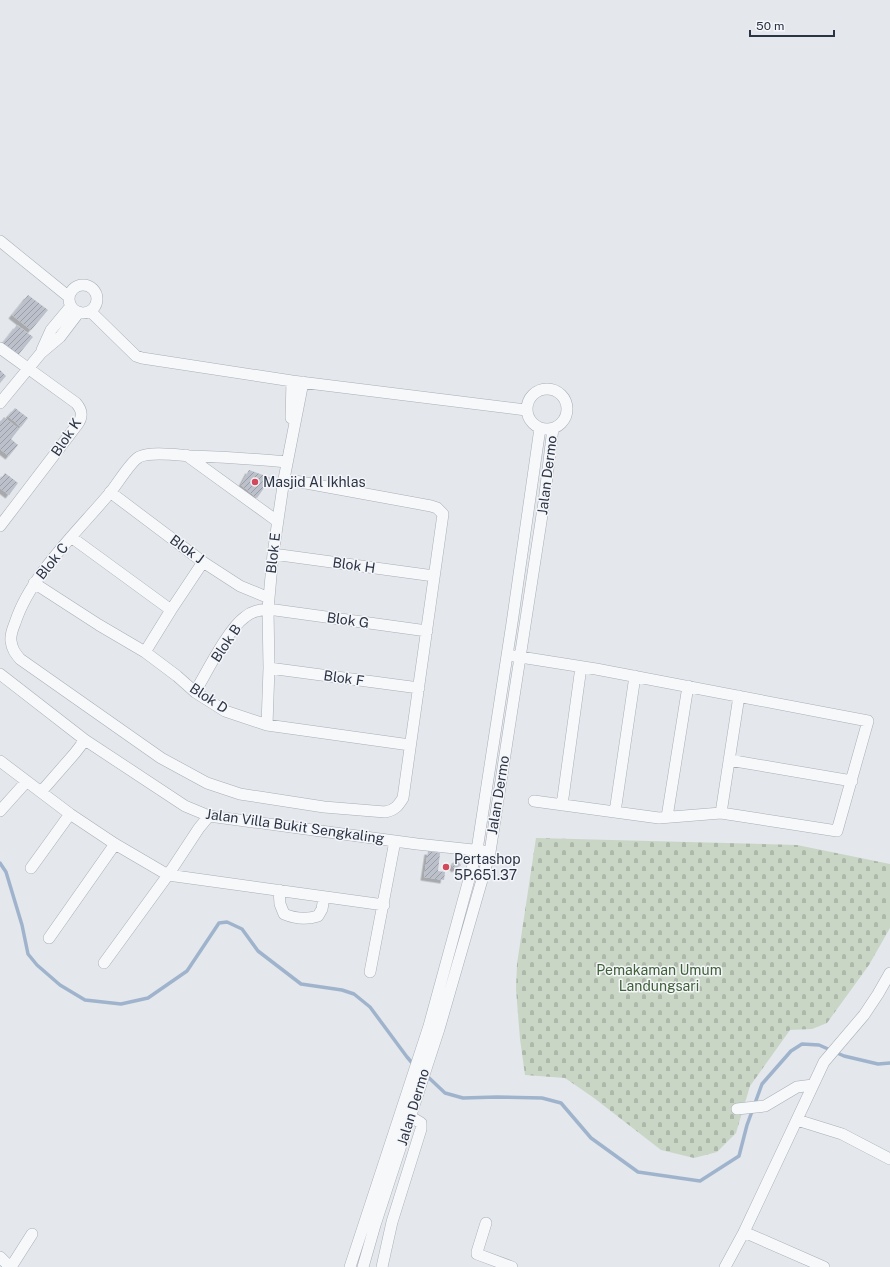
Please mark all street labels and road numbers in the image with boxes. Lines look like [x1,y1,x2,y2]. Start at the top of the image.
street label: Blok K [48,415,85,459]
street label: Jalan Dermo [534,434,560,516]
street label: Blok J [167,531,207,567]
street label: Blok E [263,532,283,574]
street label: Blok C [33,540,71,582]
street label: Blok H [332,554,376,576]
street label: Blok G [326,609,370,631]
street label: Blok B [208,621,244,665]
street label: Blok F [323,667,365,689]
street label: Blok D [187,680,231,716]
street label: Jalan Dermo [484,754,512,836]
street label: Jalan Villa Bukit Sengkaling [205,806,386,847]
street label: Jalan Dermo [394,1066,432,1147]

